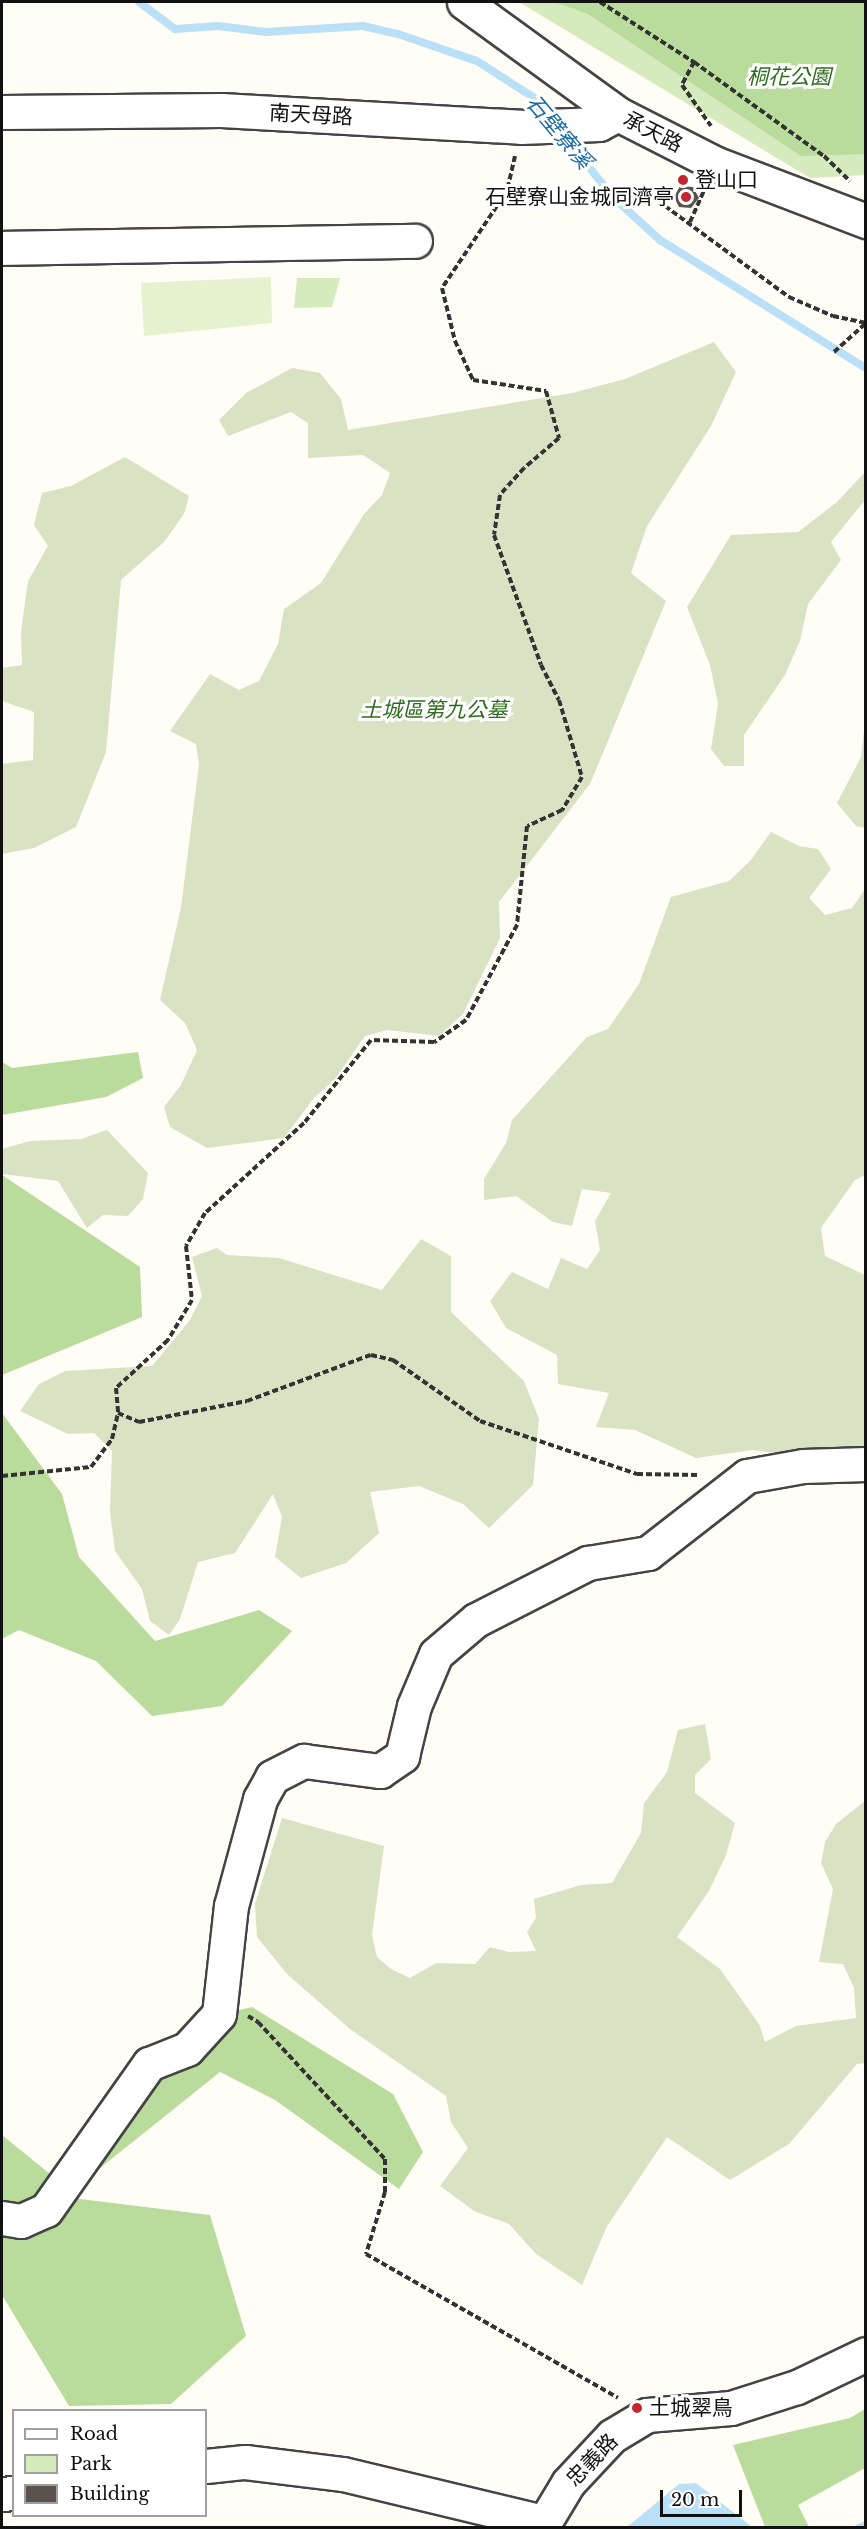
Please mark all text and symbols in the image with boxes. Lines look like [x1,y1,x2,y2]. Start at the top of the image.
park label: 桐花公園 [747,64,831,90]
water label: 石壁寮溪 [521,90,597,174]
street label: 南天母路 [268,100,354,130]
street label: 承天路 [619,106,687,158]
place label: 登山口 [695,167,758,193]
marker: 登山口 [676,173,690,187]
place label: 石壁寮山金城同濟亭 [485,184,674,210]
marker: 石壁寮山金城同濟亭 [679,190,693,204]
park label: 土城區第九公墓 [361,697,507,723]
place label: 土城翠鳥 [649,2395,733,2421]
marker: 土城翠鳥 [630,2401,644,2415]
legend [12,2409,207,2517]
text: Road [70,2423,118,2445]
street label: 忠義路 [561,2429,623,2491]
text: Park [70,2453,112,2475]
scale bar [663,2478,746,2516]
text: Building [70,2483,149,2505]
text: 20 m [671,2489,719,2511]

